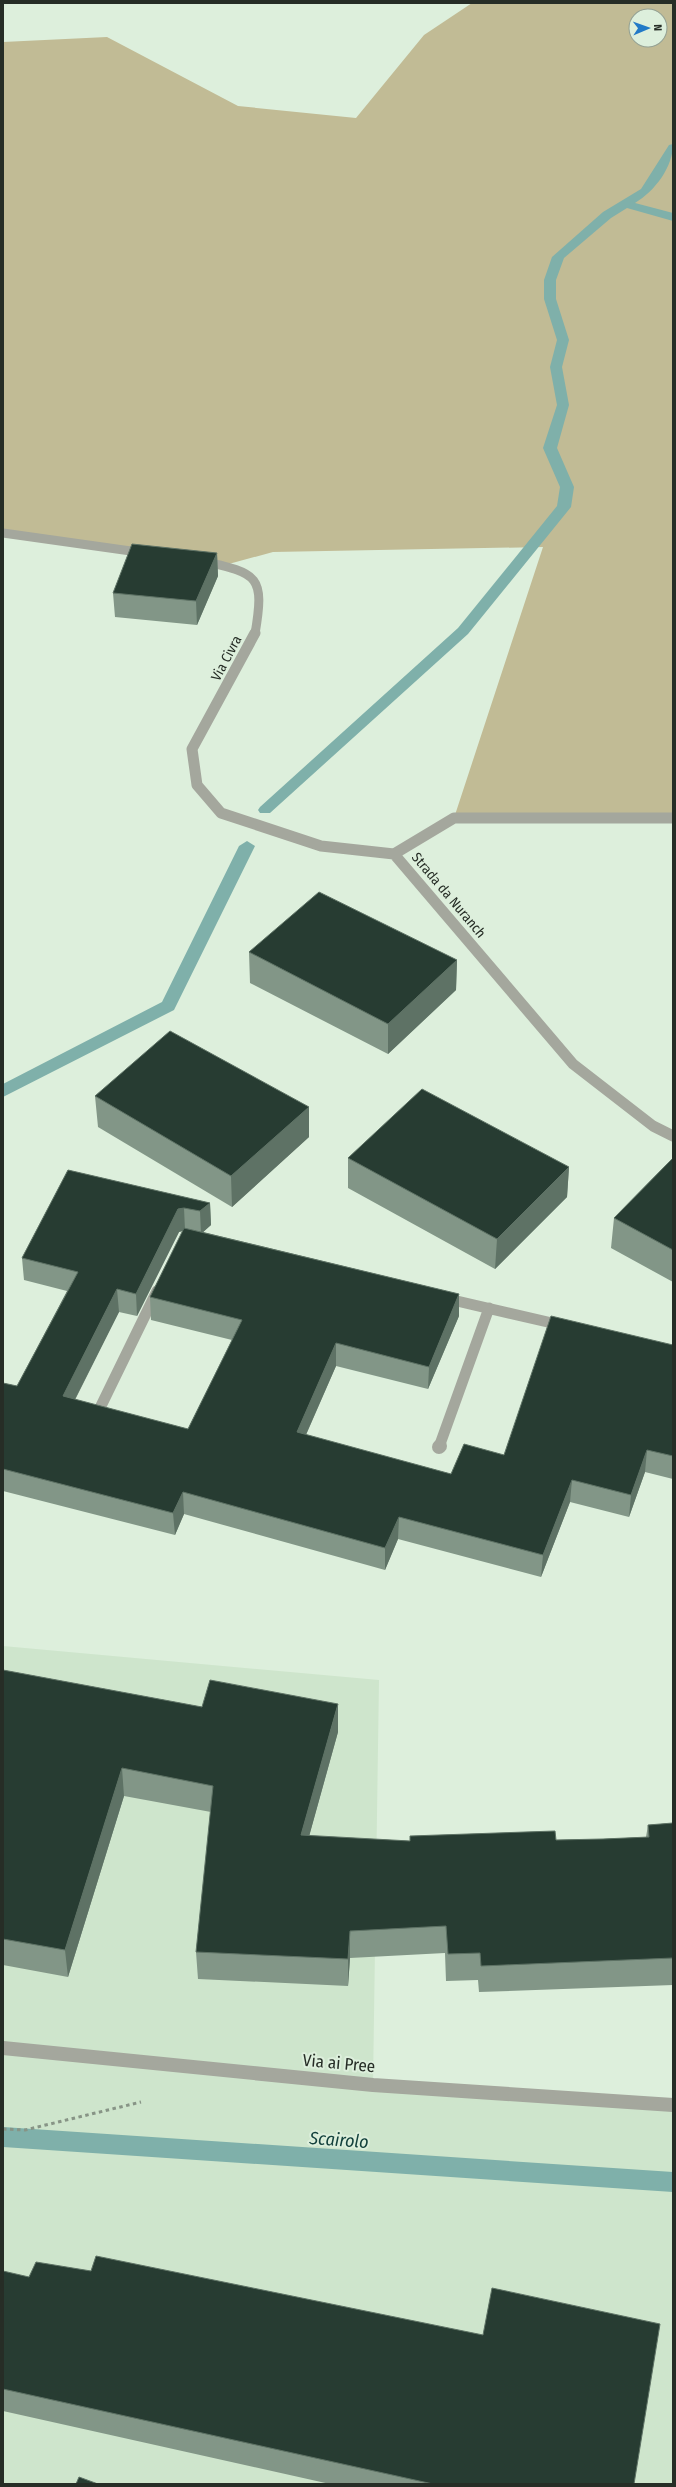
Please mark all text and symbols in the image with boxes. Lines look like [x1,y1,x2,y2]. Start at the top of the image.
north arrow [628,8,668,48]
text: N [651,24,664,31]
street label: Via Civra [207,633,246,684]
street label: Strada da Nuranch [408,849,489,941]
street label: Via ai Pree [302,2050,376,2077]
water label: Scairolo [308,2127,369,2153]

